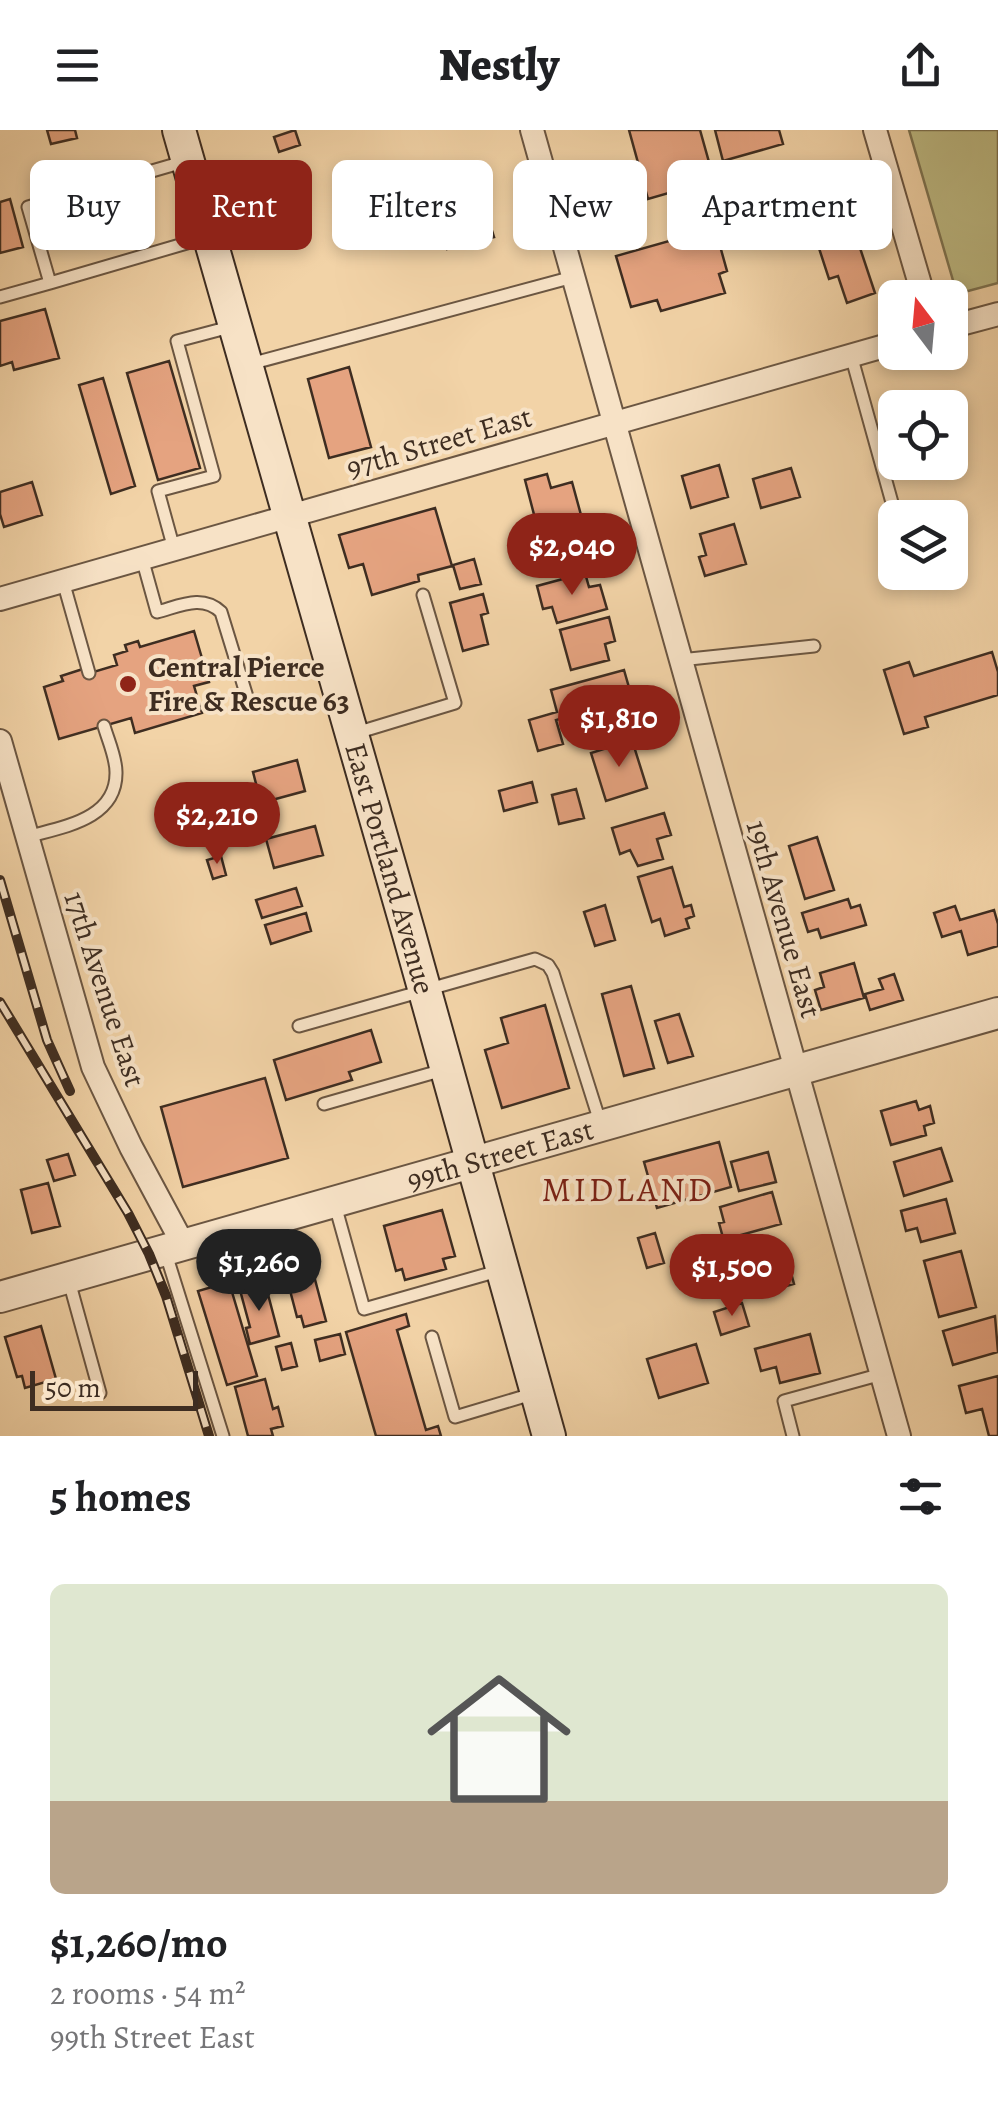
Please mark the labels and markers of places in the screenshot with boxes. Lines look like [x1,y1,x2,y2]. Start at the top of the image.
pin: $2,040 [491,513,653,598]
place label: Central Pierce Fire & Rescue 63 [148,647,350,721]
marker: Central Pierce Fire & Rescue 63 [117,673,139,695]
pin: $1,810 [538,685,700,770]
pin: $2,210 [136,782,298,867]
pin: $1,260 [178,1229,340,1314]
pin: $1,500 [651,1234,813,1319]

